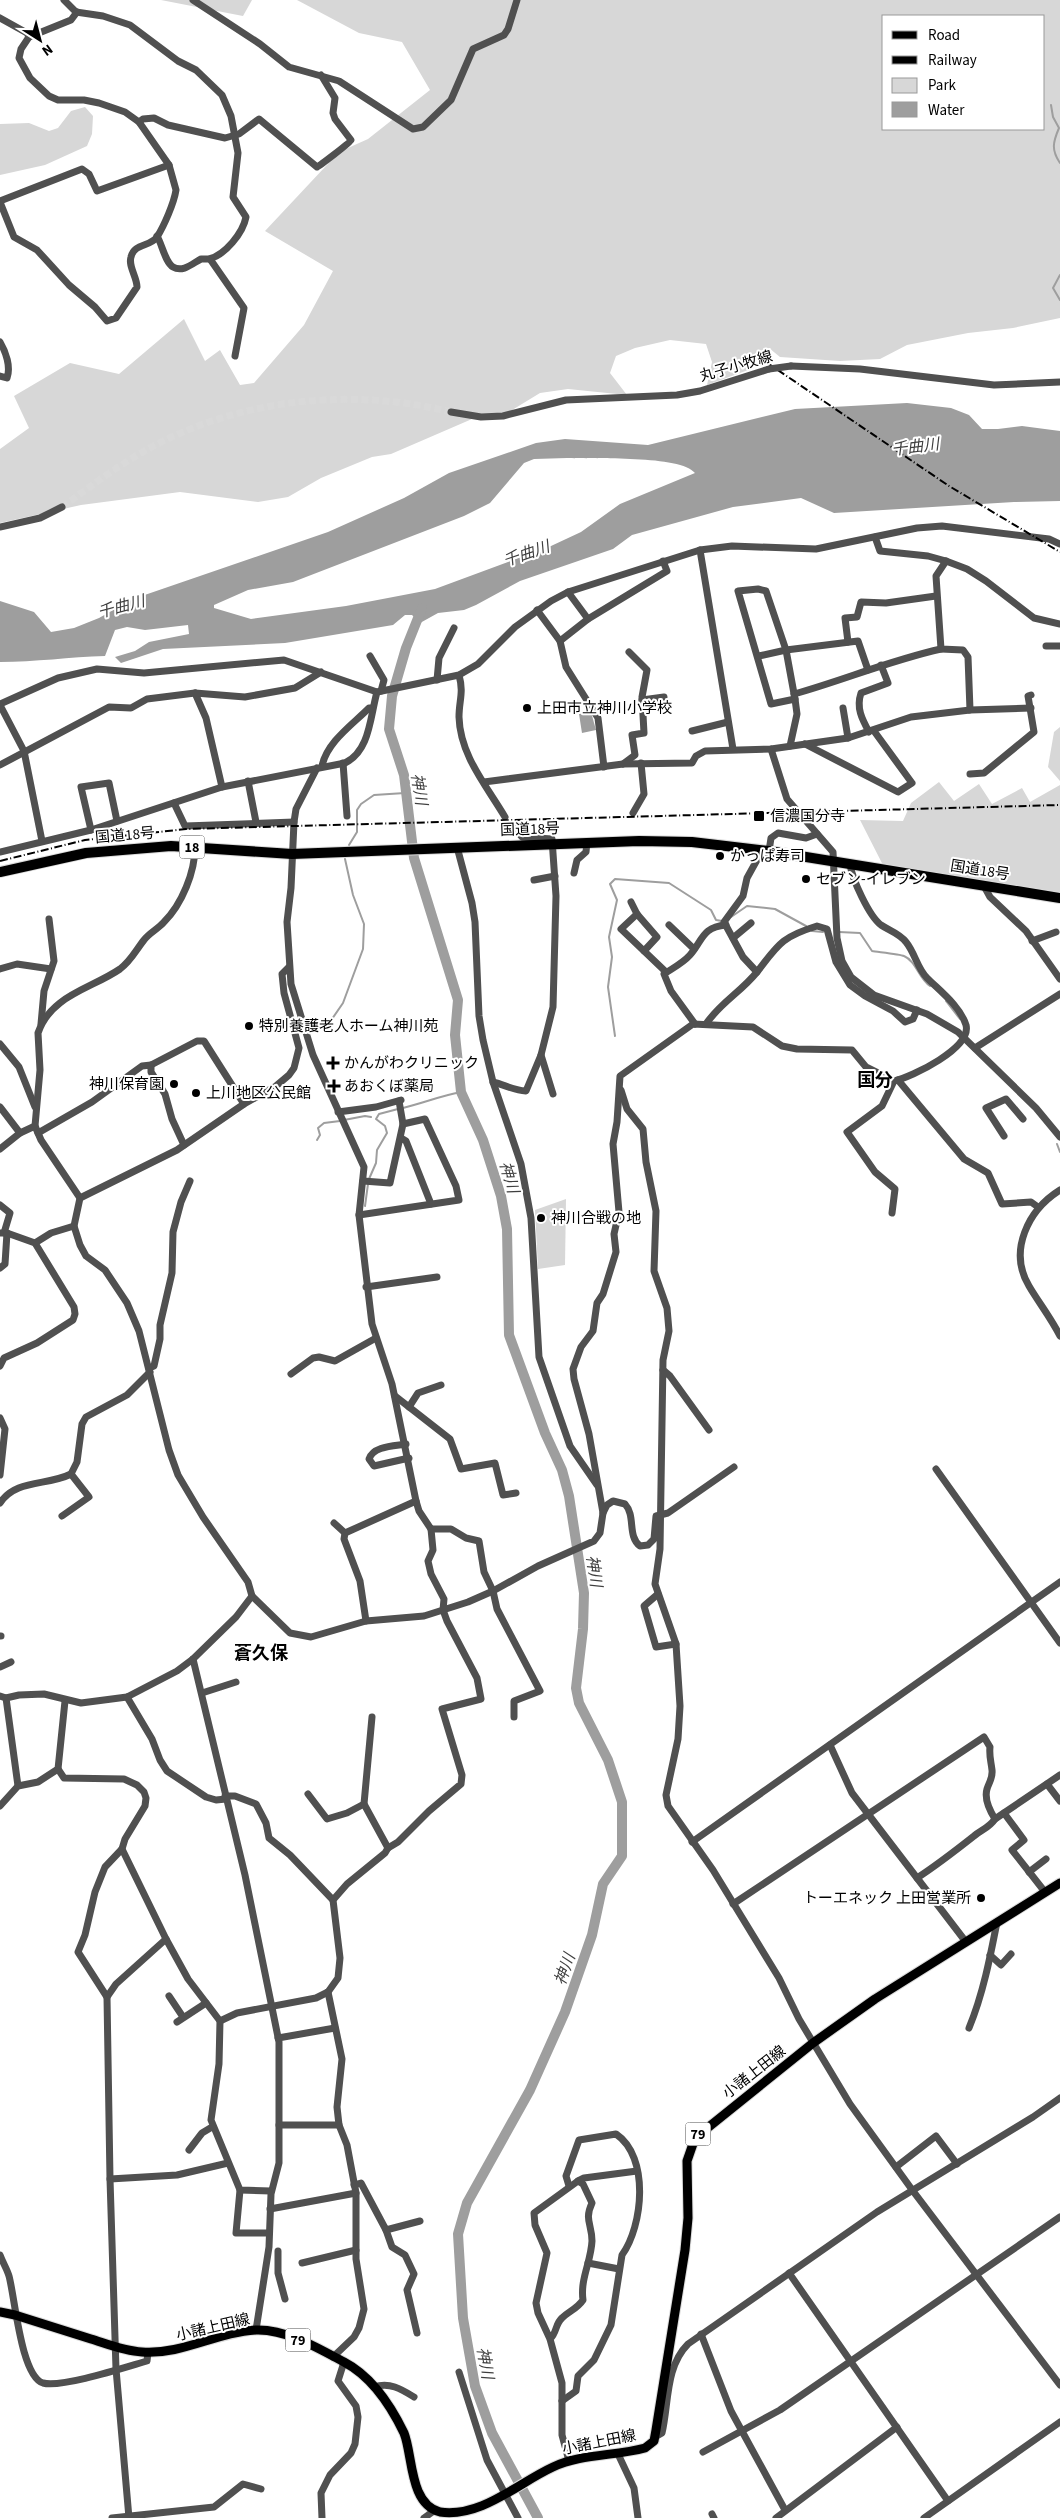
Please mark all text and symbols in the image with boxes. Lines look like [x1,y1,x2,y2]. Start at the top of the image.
north arrow [15,15,65,65]
legend [882,15,1045,130]
text: Road [928,25,960,46]
text: N [37,39,57,61]
text: Railway [928,50,977,71]
text: Park [928,75,957,96]
text: Water [928,100,965,121]
street label: 丸子小牧線 [697,346,775,387]
water label: 千曲川 [890,433,942,461]
water label: 千曲川 [500,535,554,572]
water label: 千曲川 [95,590,149,624]
place label: 上田市立神川小学校 [537,698,672,719]
marker: 上田市立神川小学校 [521,702,533,714]
water label: 神川 [406,772,433,809]
place label: 信濃国分寺 [770,806,845,827]
marker: 信濃国分寺 [752,809,766,823]
street label: 国道18号 [500,818,560,841]
street label: 国道18号 [94,822,156,849]
road number: 18 [180,836,204,859]
place label: かっぱ寿司 [730,846,805,867]
marker: かっぱ寿司 [714,850,726,862]
street label: 国道18号 [949,855,1011,886]
place label: セブン-イレブン [816,869,926,890]
marker: セブン-イレブン [800,873,812,885]
place label: 特別養護老人ホーム神川苑 [259,1016,439,1037]
marker: 特別養護老人ホーム神川苑 [243,1020,255,1032]
place label: かんがわクリニック [344,1053,479,1074]
marker: かんがわクリニック [326,1056,340,1070]
district label: 国分 [857,1068,893,1093]
place label: 神川保育園 [89,1074,164,1095]
place label: あおくぼ薬局 [344,1076,434,1097]
marker: 神川保育園 [168,1078,180,1090]
marker: あおくぼ薬局 [328,1080,340,1092]
place label: 上川地区公民館 [206,1083,311,1104]
marker: 上川地区公民館 [190,1087,202,1099]
water label: 神川 [494,1159,525,1198]
place label: 神川合戦の地 [551,1208,641,1229]
marker: 神川合戦の地 [535,1212,547,1224]
water label: 神川 [581,1554,607,1590]
district label: 蒼久保 [234,1641,289,1666]
place label: トーエネック 上田営業所 [803,1888,971,1909]
marker: トーエネック 上田営業所 [975,1892,987,1904]
water label: 神川 [549,1949,581,1988]
street label: 小諸上田線 [718,2041,790,2104]
road number: 79 [686,2122,710,2146]
street label: 小諸上田線 [174,2309,252,2346]
road number: 79 [286,2328,310,2352]
water label: 神川 [471,2345,499,2383]
street label: 小諸上田線 [560,2425,638,2460]

